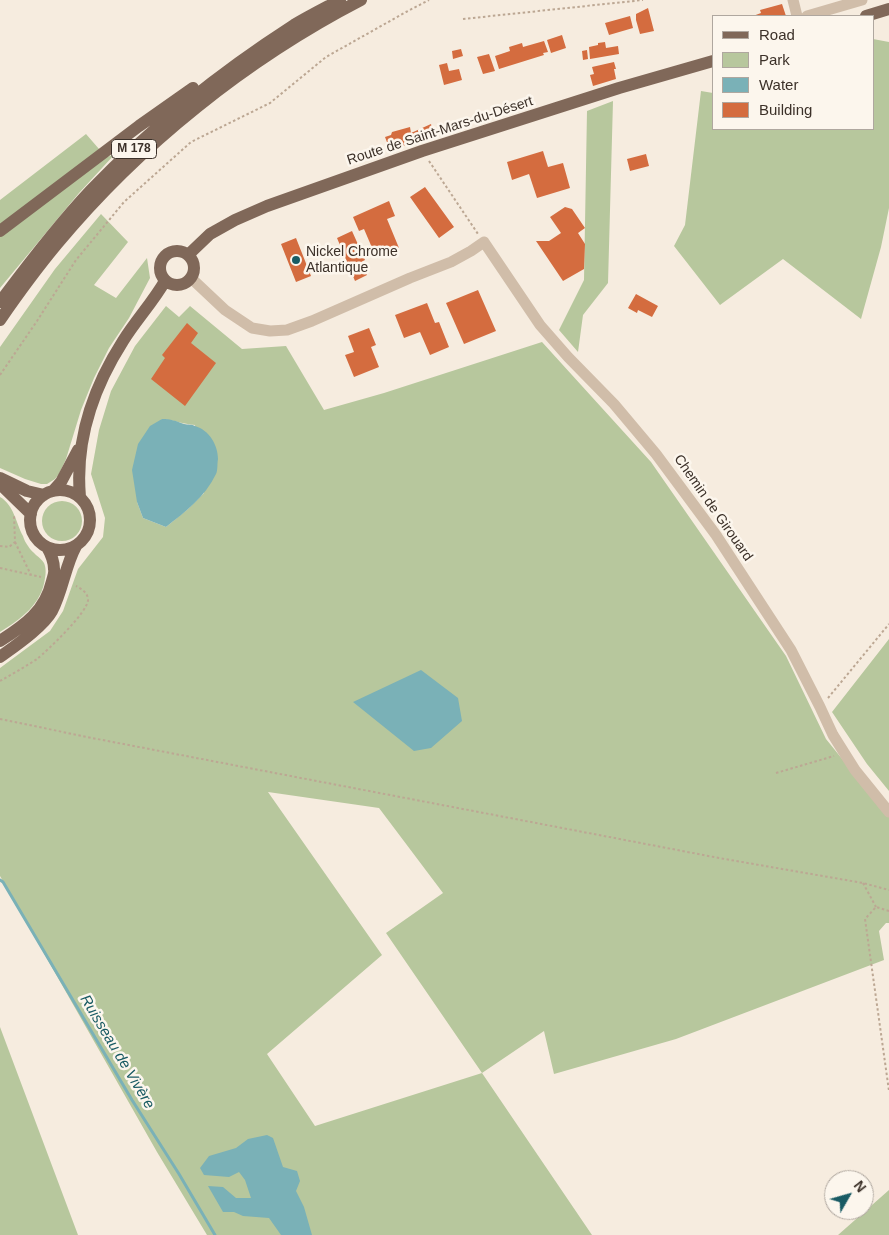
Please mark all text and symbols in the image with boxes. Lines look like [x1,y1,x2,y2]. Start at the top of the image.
legend [712,15,874,130]
text: Road [759,26,795,43]
text: Park [759,51,790,68]
text: Water [759,76,798,93]
street label: Route de Saint-Mars-du-Désert [345,93,535,169]
text: Building [759,101,812,118]
road number: M 178 [112,140,156,158]
place label: Nickel Chrome Atlantique [306,244,398,276]
marker: Nickel Chrome Atlantique [290,254,302,266]
street label: Chemin de Girouard [670,452,756,564]
water label: Ruisseau de Vivère [76,992,158,1112]
north arrow [824,1170,874,1220]
text: N [851,1177,869,1195]

